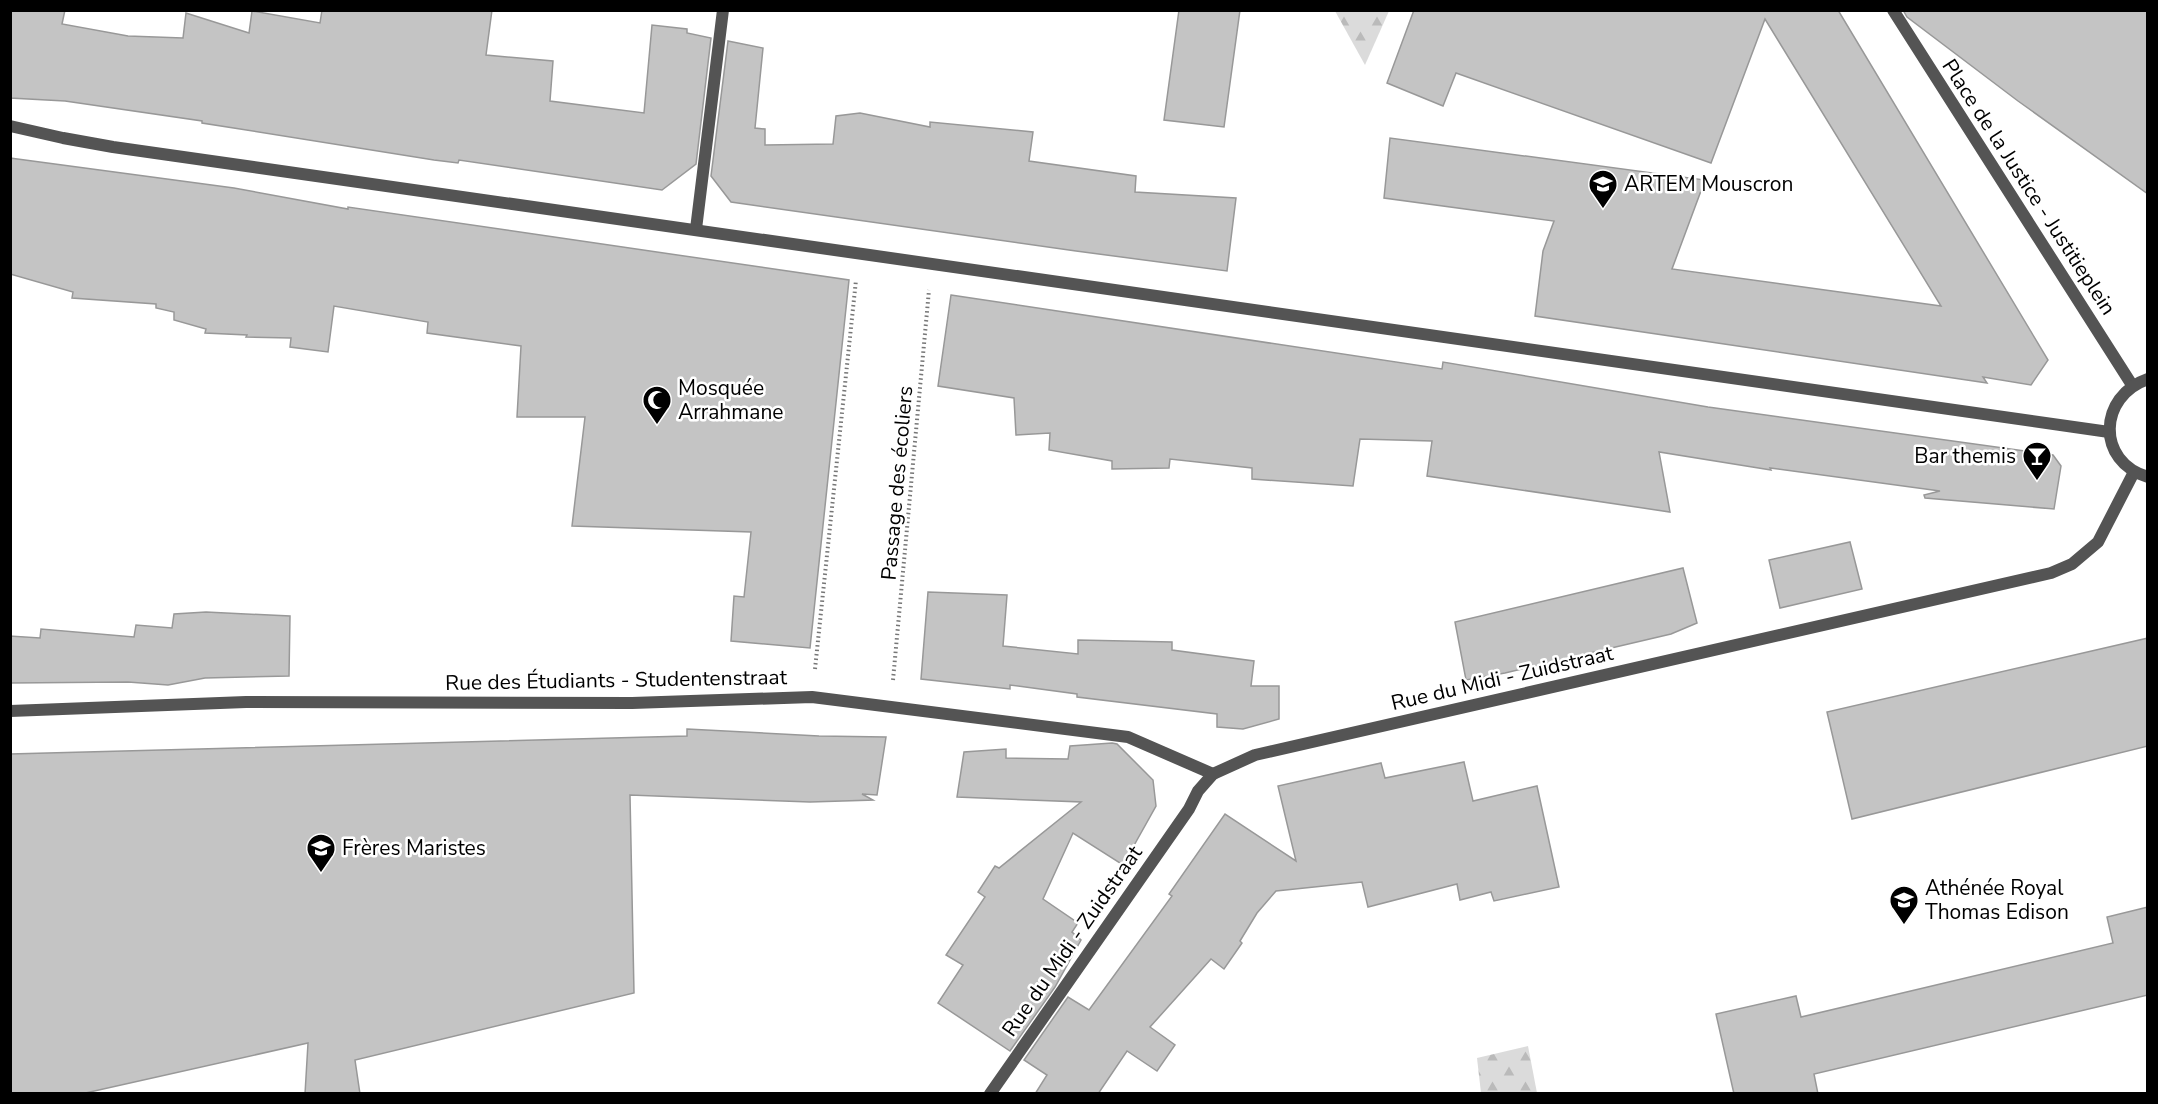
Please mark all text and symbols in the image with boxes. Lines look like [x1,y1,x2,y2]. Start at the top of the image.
street label: Place de la Justice - Justitieplein [1936,54,2122,320]
school or university icon: ARTEM Mouscron [1587,168,1619,210]
place label: ARTEM Mouscron [1624,170,1793,198]
place label: Mosquée Arrahmane [678,374,784,426]
mosque icon: Mosquée Arrahmane [641,384,673,426]
street label: Passage des écoliers [875,385,919,581]
bar icon: Bar themis [2021,440,2053,482]
place label: Bar themis [1914,442,2016,470]
street label: Rue du Midi - Zuidstraat [1388,639,1616,717]
street label: Rue des Étudiants - Studentenstraat [445,663,788,697]
school or university icon: Frères Maristes [305,832,337,874]
place label: Frères Maristes [342,834,486,862]
street label: Rue du Midi - Zuidstraat [995,840,1149,1042]
place label: Athénée Royal Thomas Edison [1925,874,2069,926]
school or university icon: Athénée Royal Thomas Edison [1888,884,1920,926]

